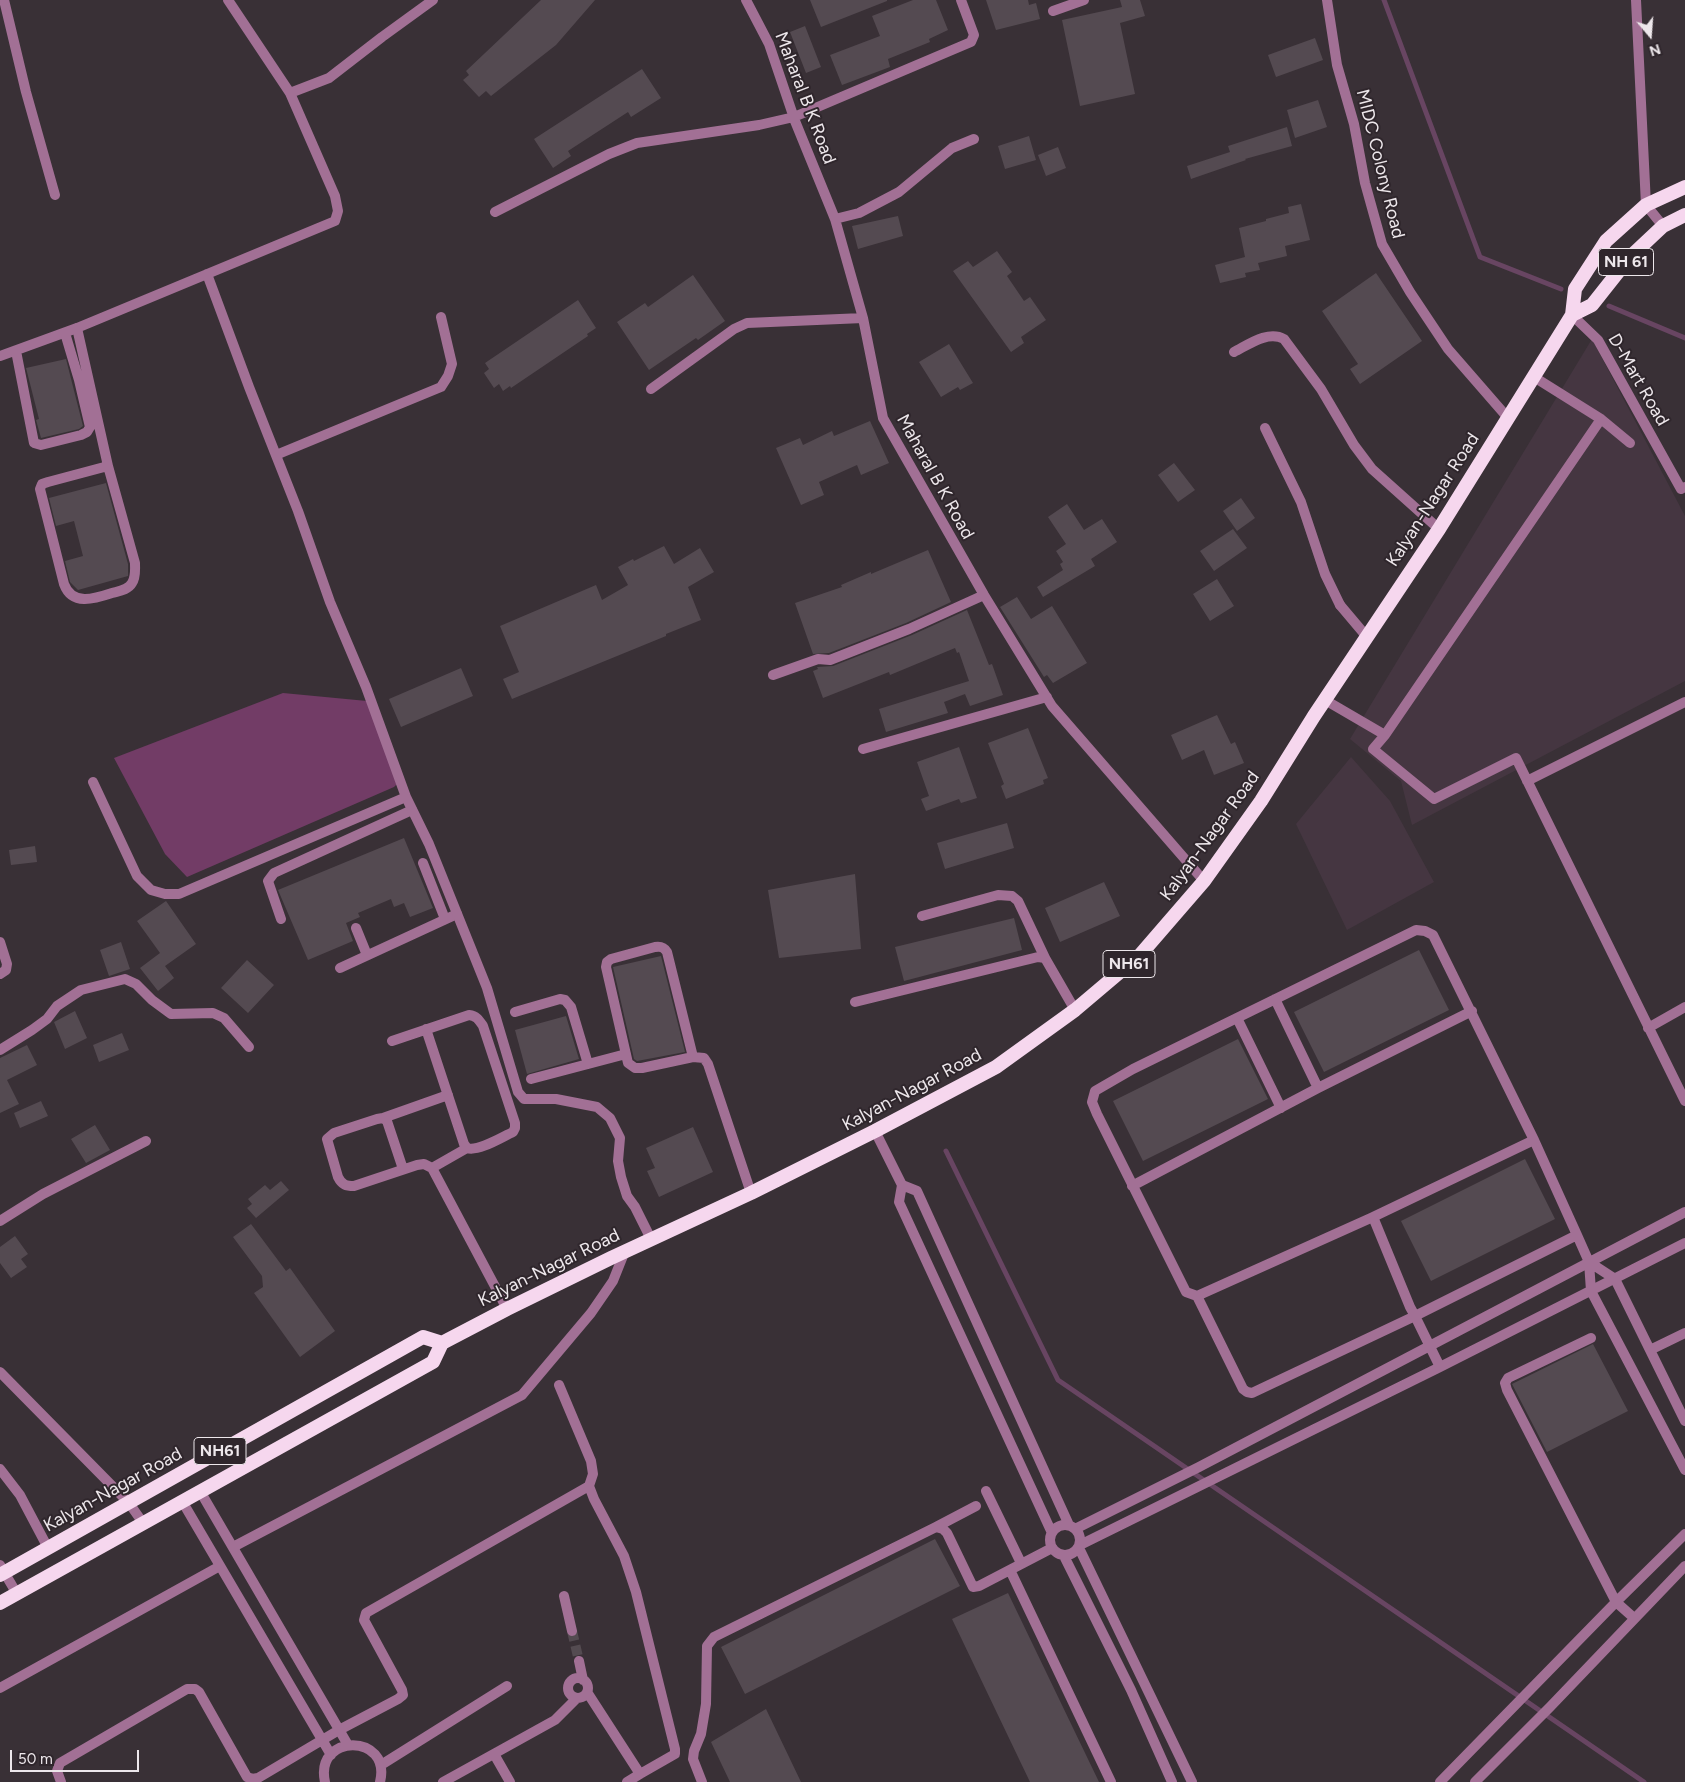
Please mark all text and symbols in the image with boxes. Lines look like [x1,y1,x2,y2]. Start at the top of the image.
north arrow [1625,10,1675,60]
street label: Maharal B K Road [770,29,840,167]
text: N [1647,40,1663,59]
street label: MIDC Colony Road [1351,87,1409,241]
road number: NH 61 [1598,248,1654,276]
street label: D-Mart Road [1603,330,1673,430]
street label: Maharal B K Road [892,411,978,543]
street label: Kalyan-Nagar Road [1382,429,1484,571]
street label: Kalyan-Nagar Road [1156,767,1264,905]
road number: NH61 [1103,951,1155,978]
street label: Kalyan-Nagar Road [839,1044,985,1136]
street label: Kalyan-Nagar Road [475,1224,623,1312]
road number: NH61 [194,1438,246,1464]
street label: Kalyan-Nagar Road [40,1443,186,1537]
scale bar [12,1740,141,1772]
text: 50 m [18,1750,53,1768]

